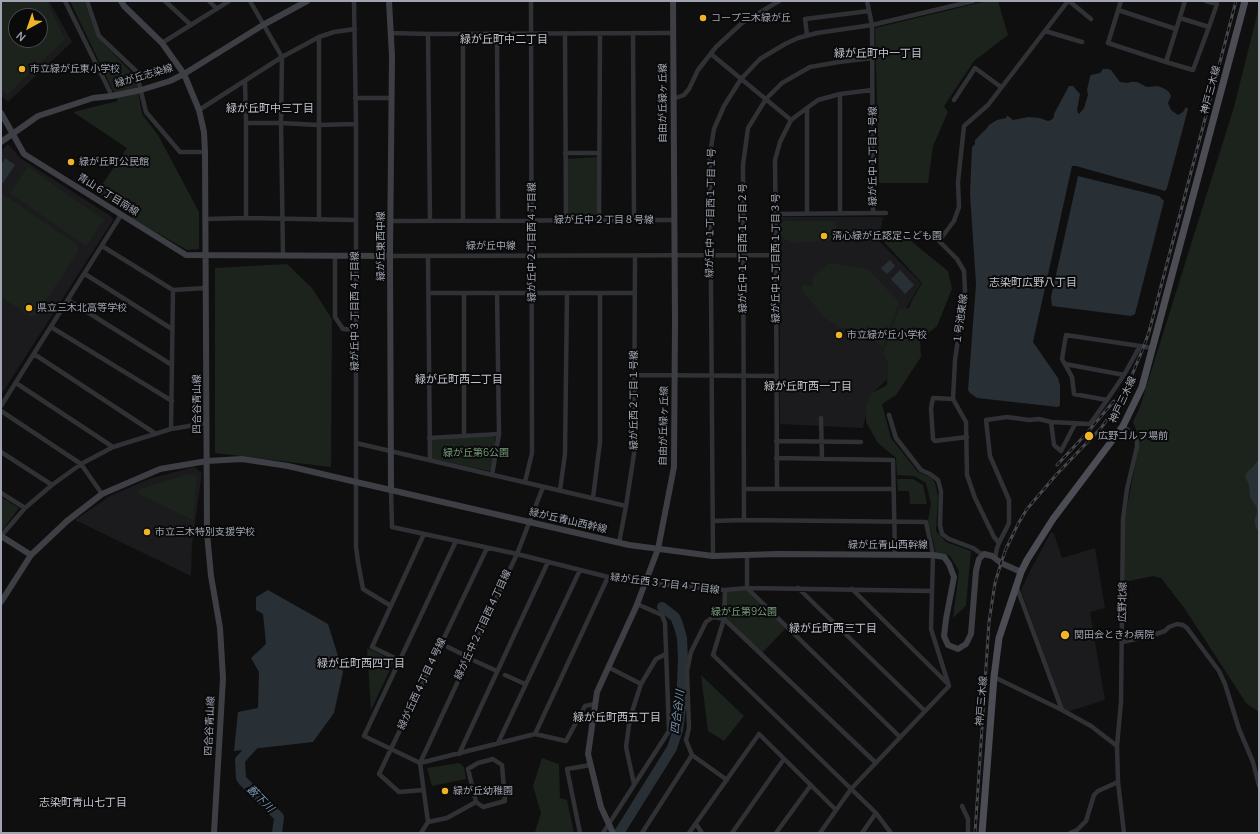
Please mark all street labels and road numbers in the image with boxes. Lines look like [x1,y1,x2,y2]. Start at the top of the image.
street label: 緑が丘志染線 [114,62,174,90]
street label: 自由が丘緑ヶ丘線 [657,63,669,143]
street label: 神戸三木線 [1199,64,1223,116]
street label: 緑が丘中１丁目１号線 [867,106,879,206]
street label: 緑が丘中１丁目西１丁目１号 [704,148,718,278]
street label: 青山６丁目南線 [75,171,141,219]
street label: 緑が丘中２丁目西４丁目線 [526,182,538,302]
street label: 緑が丘中１丁目西１丁目２号 [737,183,749,313]
street label: 緑が丘中１丁目西１丁目３号 [770,193,782,323]
street label: 緑が丘東西中線 [375,211,387,281]
street label: 緑が丘中２丁目８号線 [554,214,654,226]
street label: 緑が丘中線 [466,240,516,252]
street label: 緑が丘中３丁目西４丁目線 [349,251,361,371]
street label: １号池東線 [952,293,970,345]
street label: 緑が丘西２丁目１号線 [628,350,640,450]
street label: 四合谷青山線 [191,374,203,434]
street label: 神戸三木線 [1107,375,1139,425]
street label: 自由が丘緑ヶ丘線 [657,386,671,466]
street label: 緑が丘青山西幹線 [528,506,608,536]
street label: 緑が丘青山西幹線 [848,539,928,551]
street label: 緑が丘中２丁目西４丁目線 [452,568,514,682]
street label: 緑が丘西３丁目４丁目線 [610,571,720,597]
street label: 広野北線 [1117,582,1129,622]
street label: 緑が丘西４丁目４号線 [395,636,449,732]
street label: 神戸三木線 [974,676,990,726]
street label: 四合谷青山線 [202,696,218,756]

